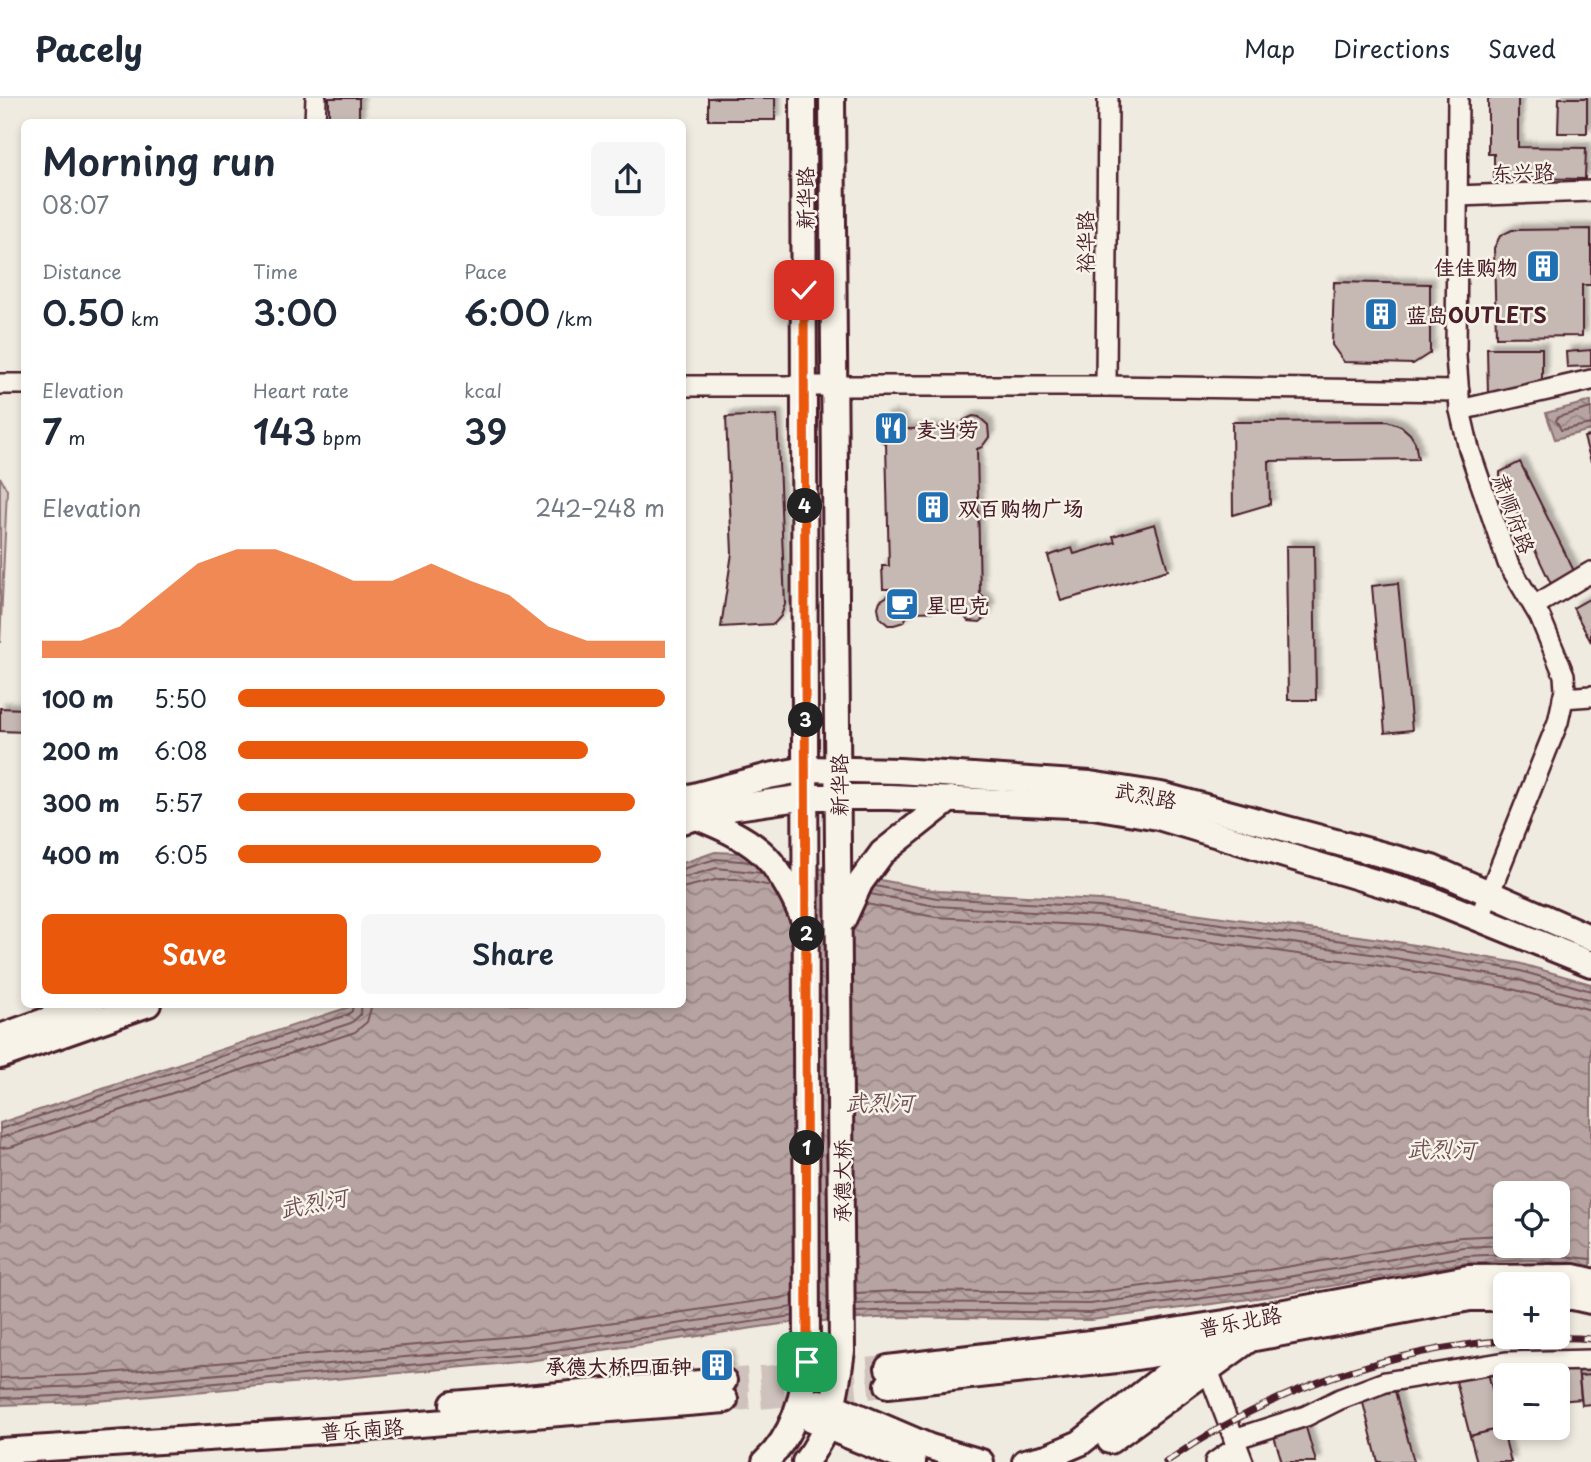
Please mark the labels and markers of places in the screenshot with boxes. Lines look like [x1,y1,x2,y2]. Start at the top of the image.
building icon: 佳佳购物 [1524,247,1562,285]
place label: 佳佳购物 [1434,250,1518,282]
pin [774,260,834,320]
building icon: 蓝岛OUTLETS [1362,295,1400,333]
place label: 蓝岛OUTLETS [1406,298,1547,330]
restaurant icon: 麦当劳 [872,409,910,447]
place label: 麦当劳 [916,412,979,444]
pin: 4 [788,488,822,524]
building icon: 双百购物广场 [914,488,952,526]
place label: 双百购物广场 [958,491,1084,523]
cafe icon: 星巴克 [883,585,921,623]
place label: 星巴克 [926,588,989,620]
pin: 3 [788,702,824,738]
pin: 2 [790,916,824,952]
pin: 1 [790,1130,824,1166]
pin [777,1332,837,1392]
building icon: 承德大桥四面钟 [698,1346,736,1384]
place label: 承德大桥四面钟 [545,1349,692,1381]

